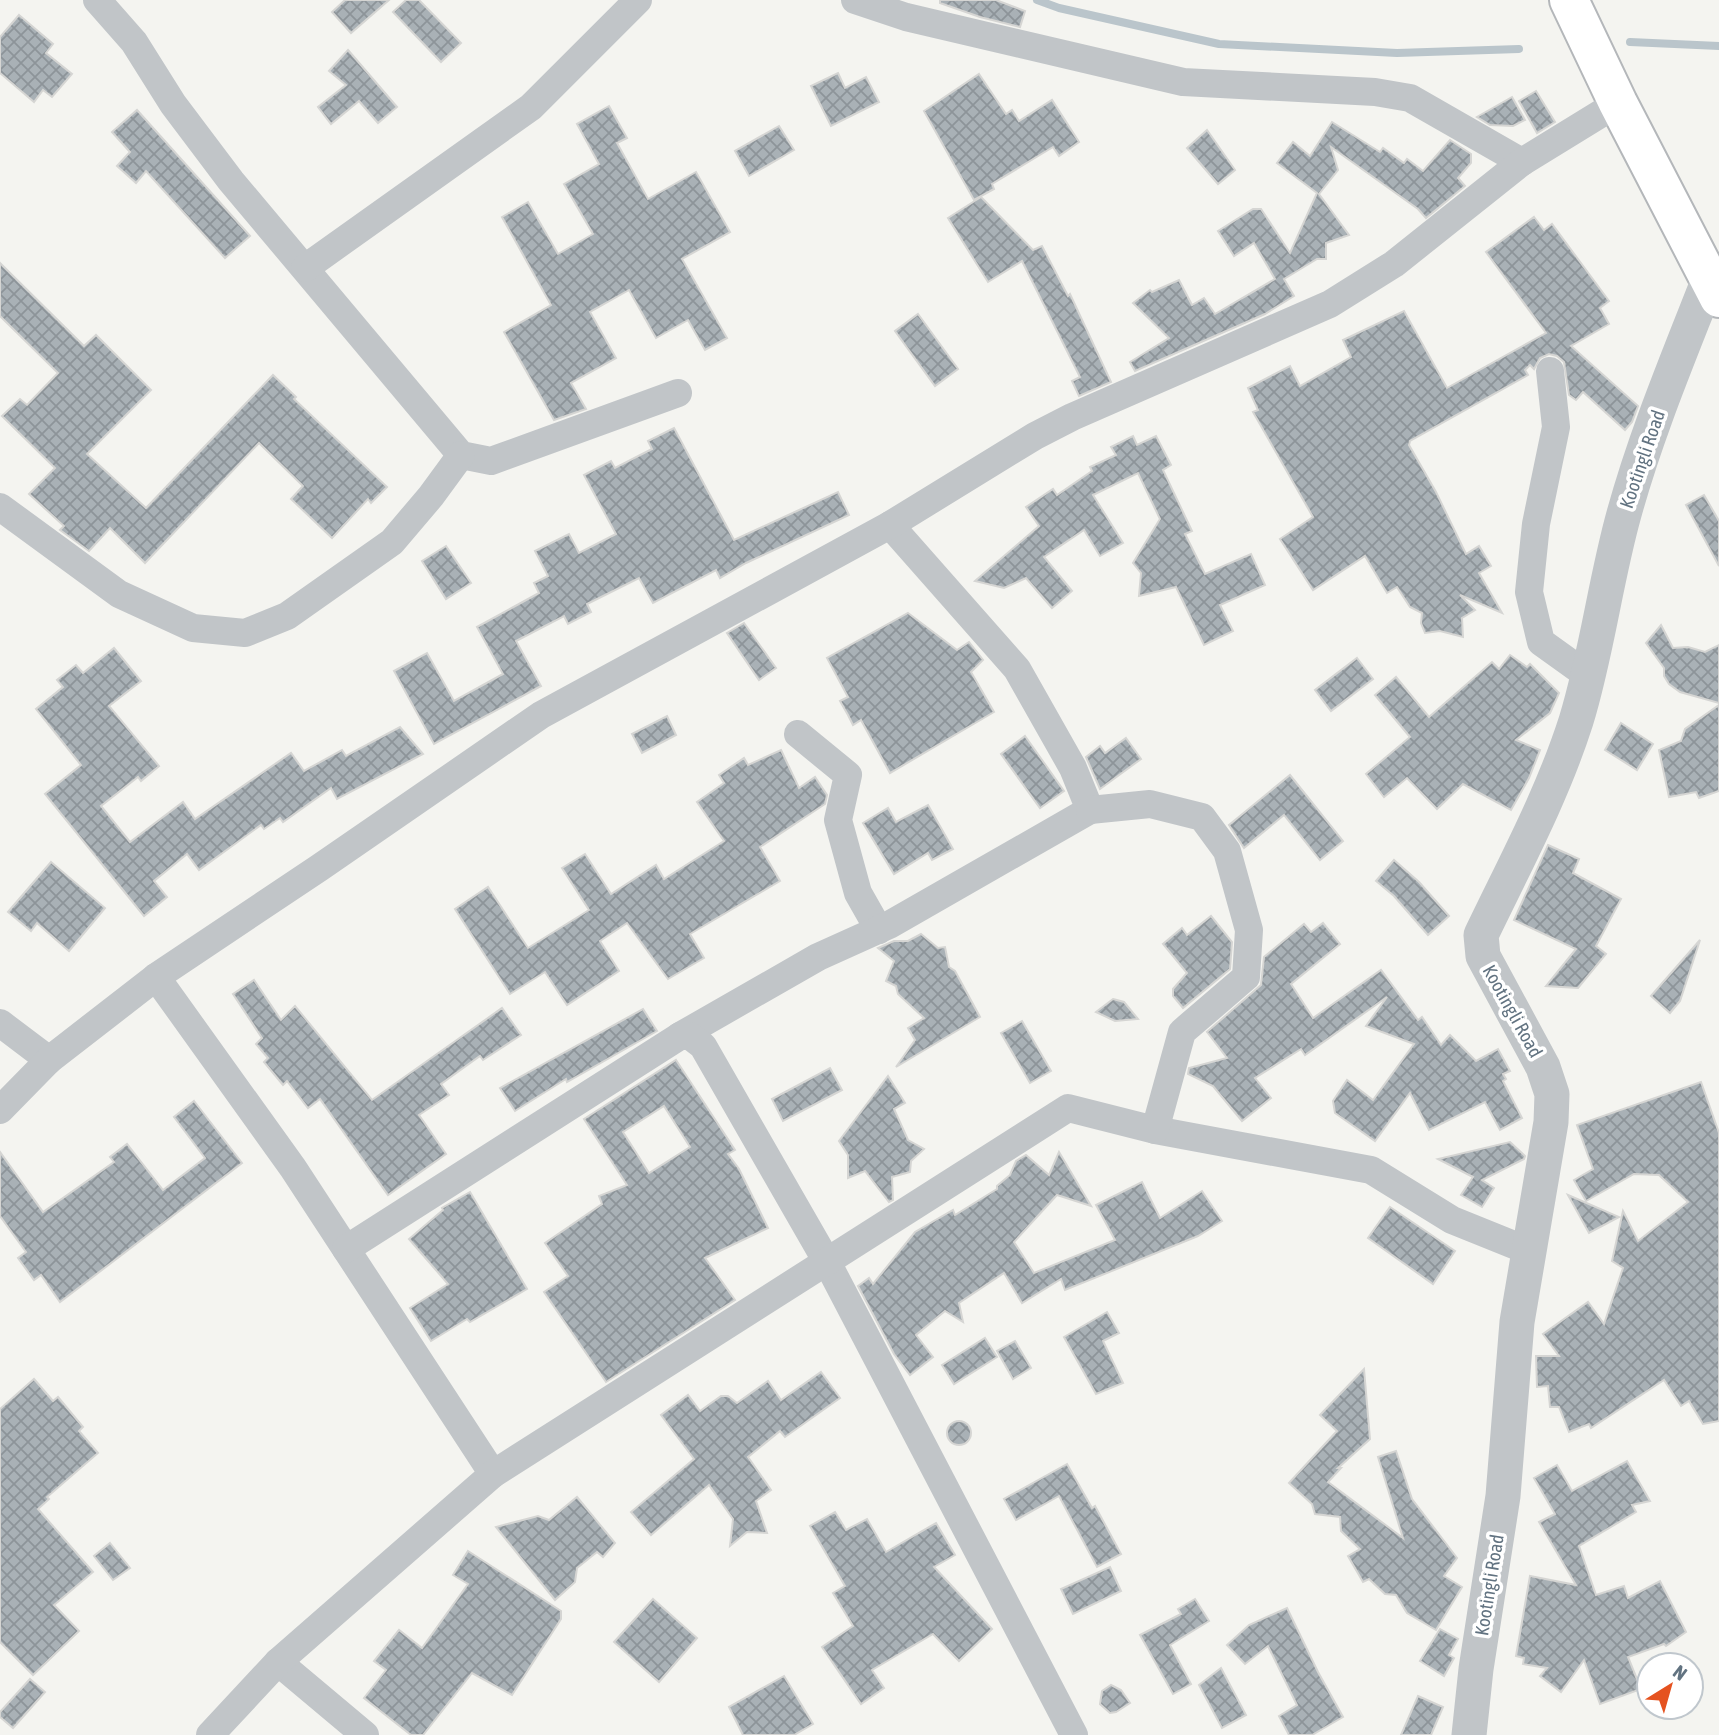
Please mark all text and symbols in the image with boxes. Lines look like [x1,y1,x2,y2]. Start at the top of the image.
street label: Kootingli Road [1615,407,1669,511]
street label: Kootingli Road [1479,961,1547,1061]
street label: Kootingli Road [1470,1533,1508,1637]
north arrow [1635,1651,1705,1721]
text: N [1669,1660,1691,1685]

